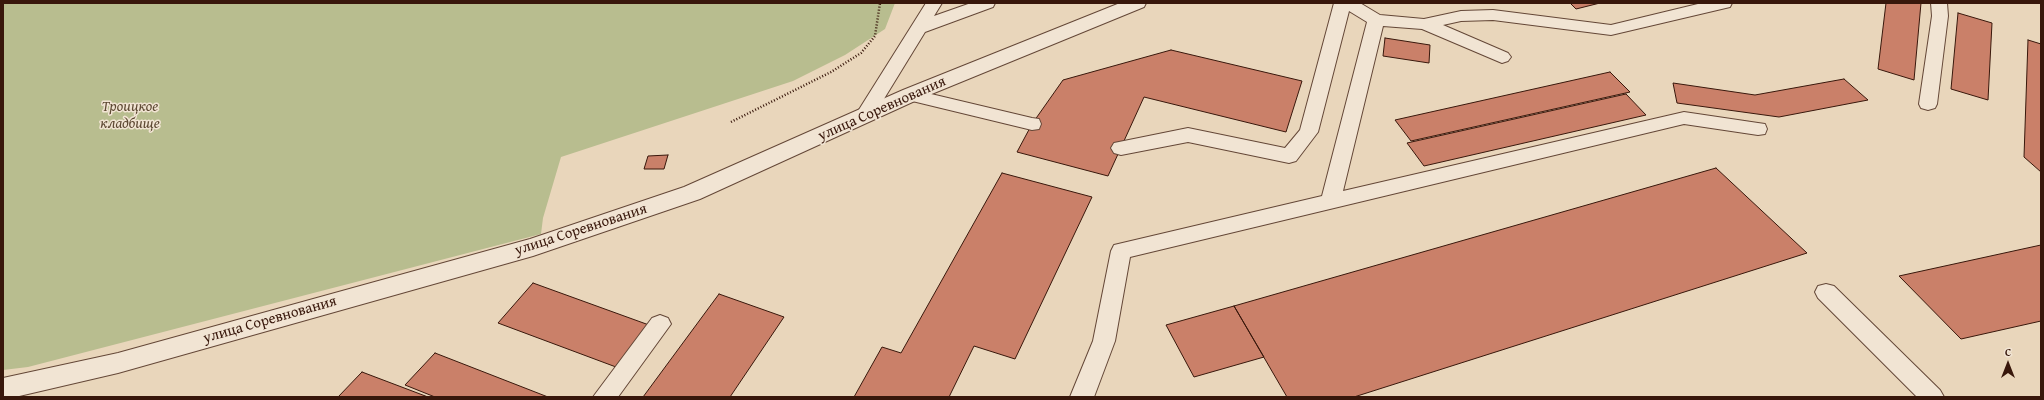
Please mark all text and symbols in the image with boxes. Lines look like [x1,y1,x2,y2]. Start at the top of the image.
street label: улица Соревнования [815,73,949,145]
park label: Троицкое кладбище [100,98,160,133]
street label: улица Соревнования [513,200,649,260]
street label: улица Соревнования [201,292,339,348]
north arrow [1988,344,2028,384]
text: С [2005,344,2011,360]

